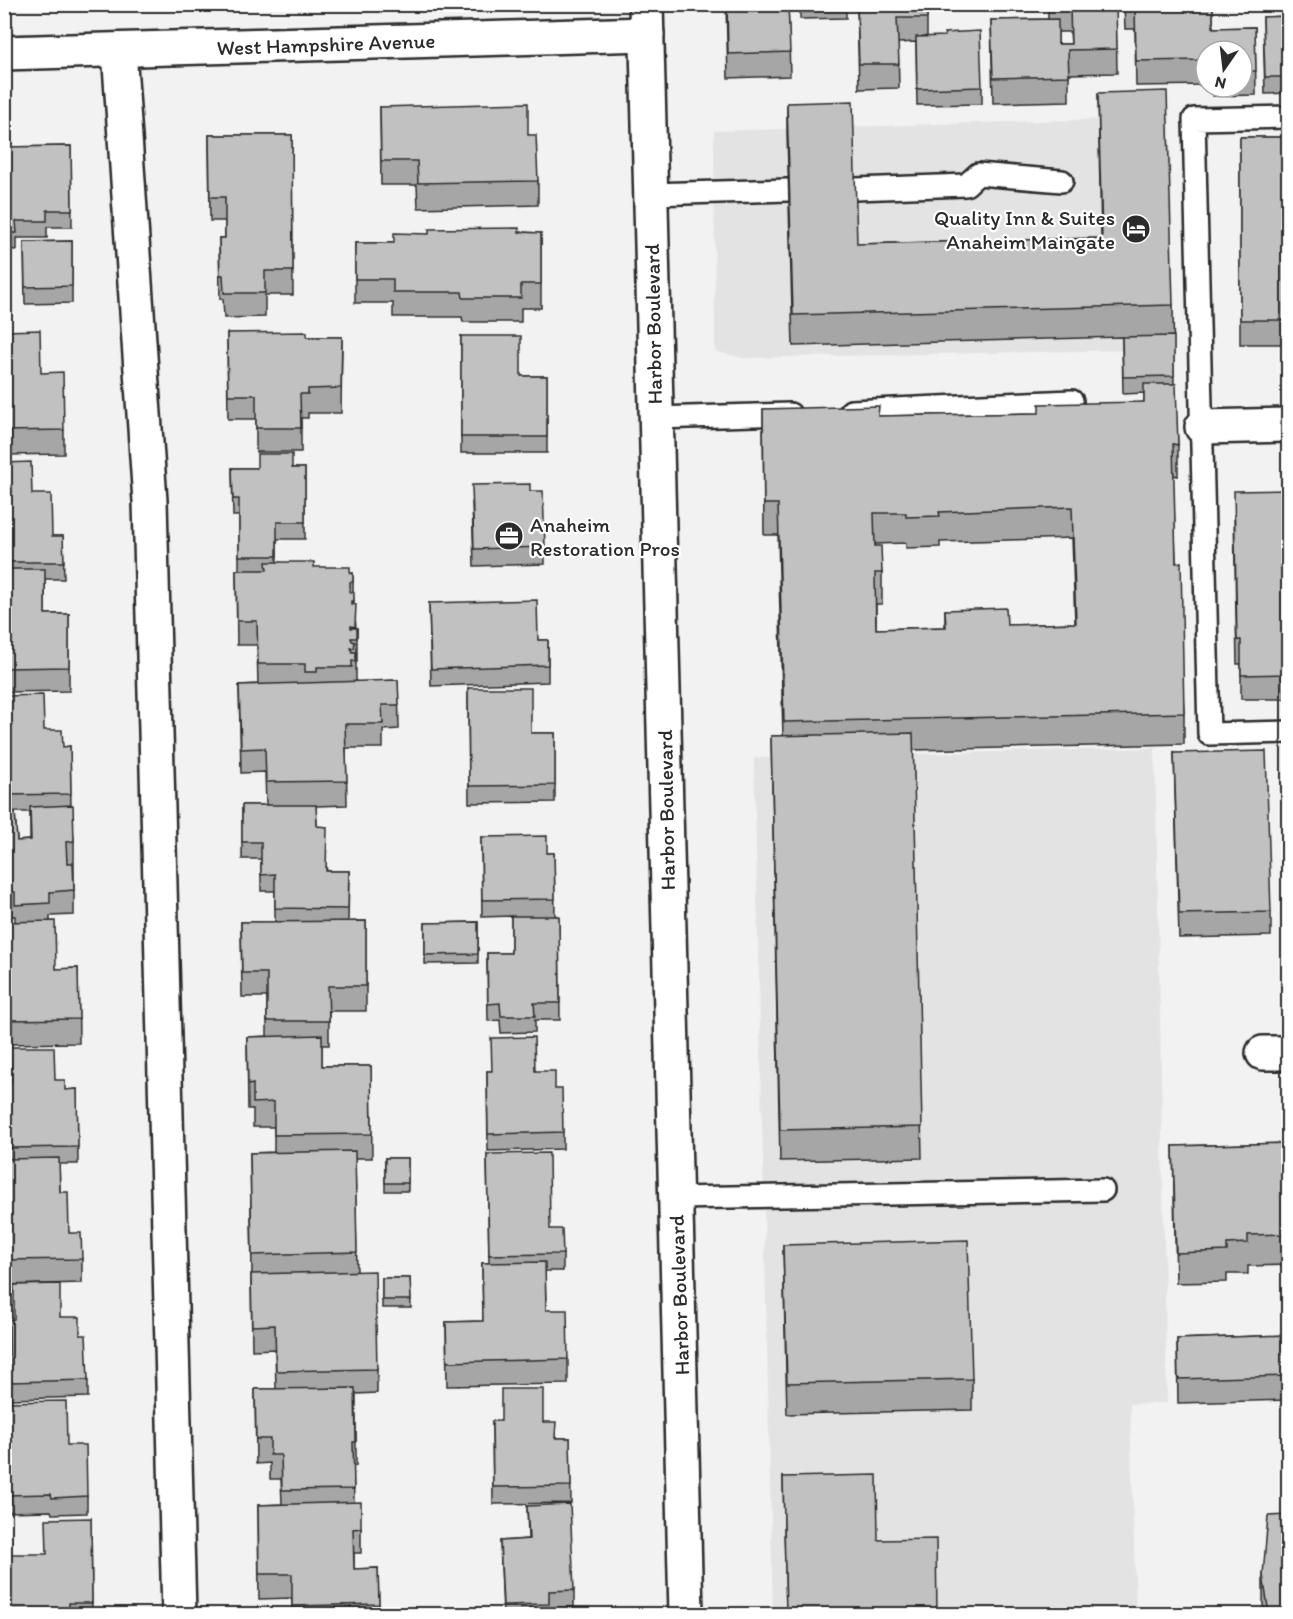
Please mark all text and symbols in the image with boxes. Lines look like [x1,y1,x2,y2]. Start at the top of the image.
street label: West Hampshire Avenue [216,28,436,60]
north arrow [1194,39,1254,99]
text: N [1213,73,1228,94]
place label: Quality Inn & Suites Anaheim Maingate [934,205,1115,254]
hotel icon: Quality Inn & Suites Anaheim Maingate [1120,213,1152,245]
street label: Harbor Boulevard [639,243,667,405]
place label: Anaheim Restoration Pros [530,512,680,561]
office icon: Anaheim Restoration Pros [493,520,525,552]
street label: Harbor Boulevard [652,729,680,891]
street label: Harbor Boulevard [664,1214,694,1376]

